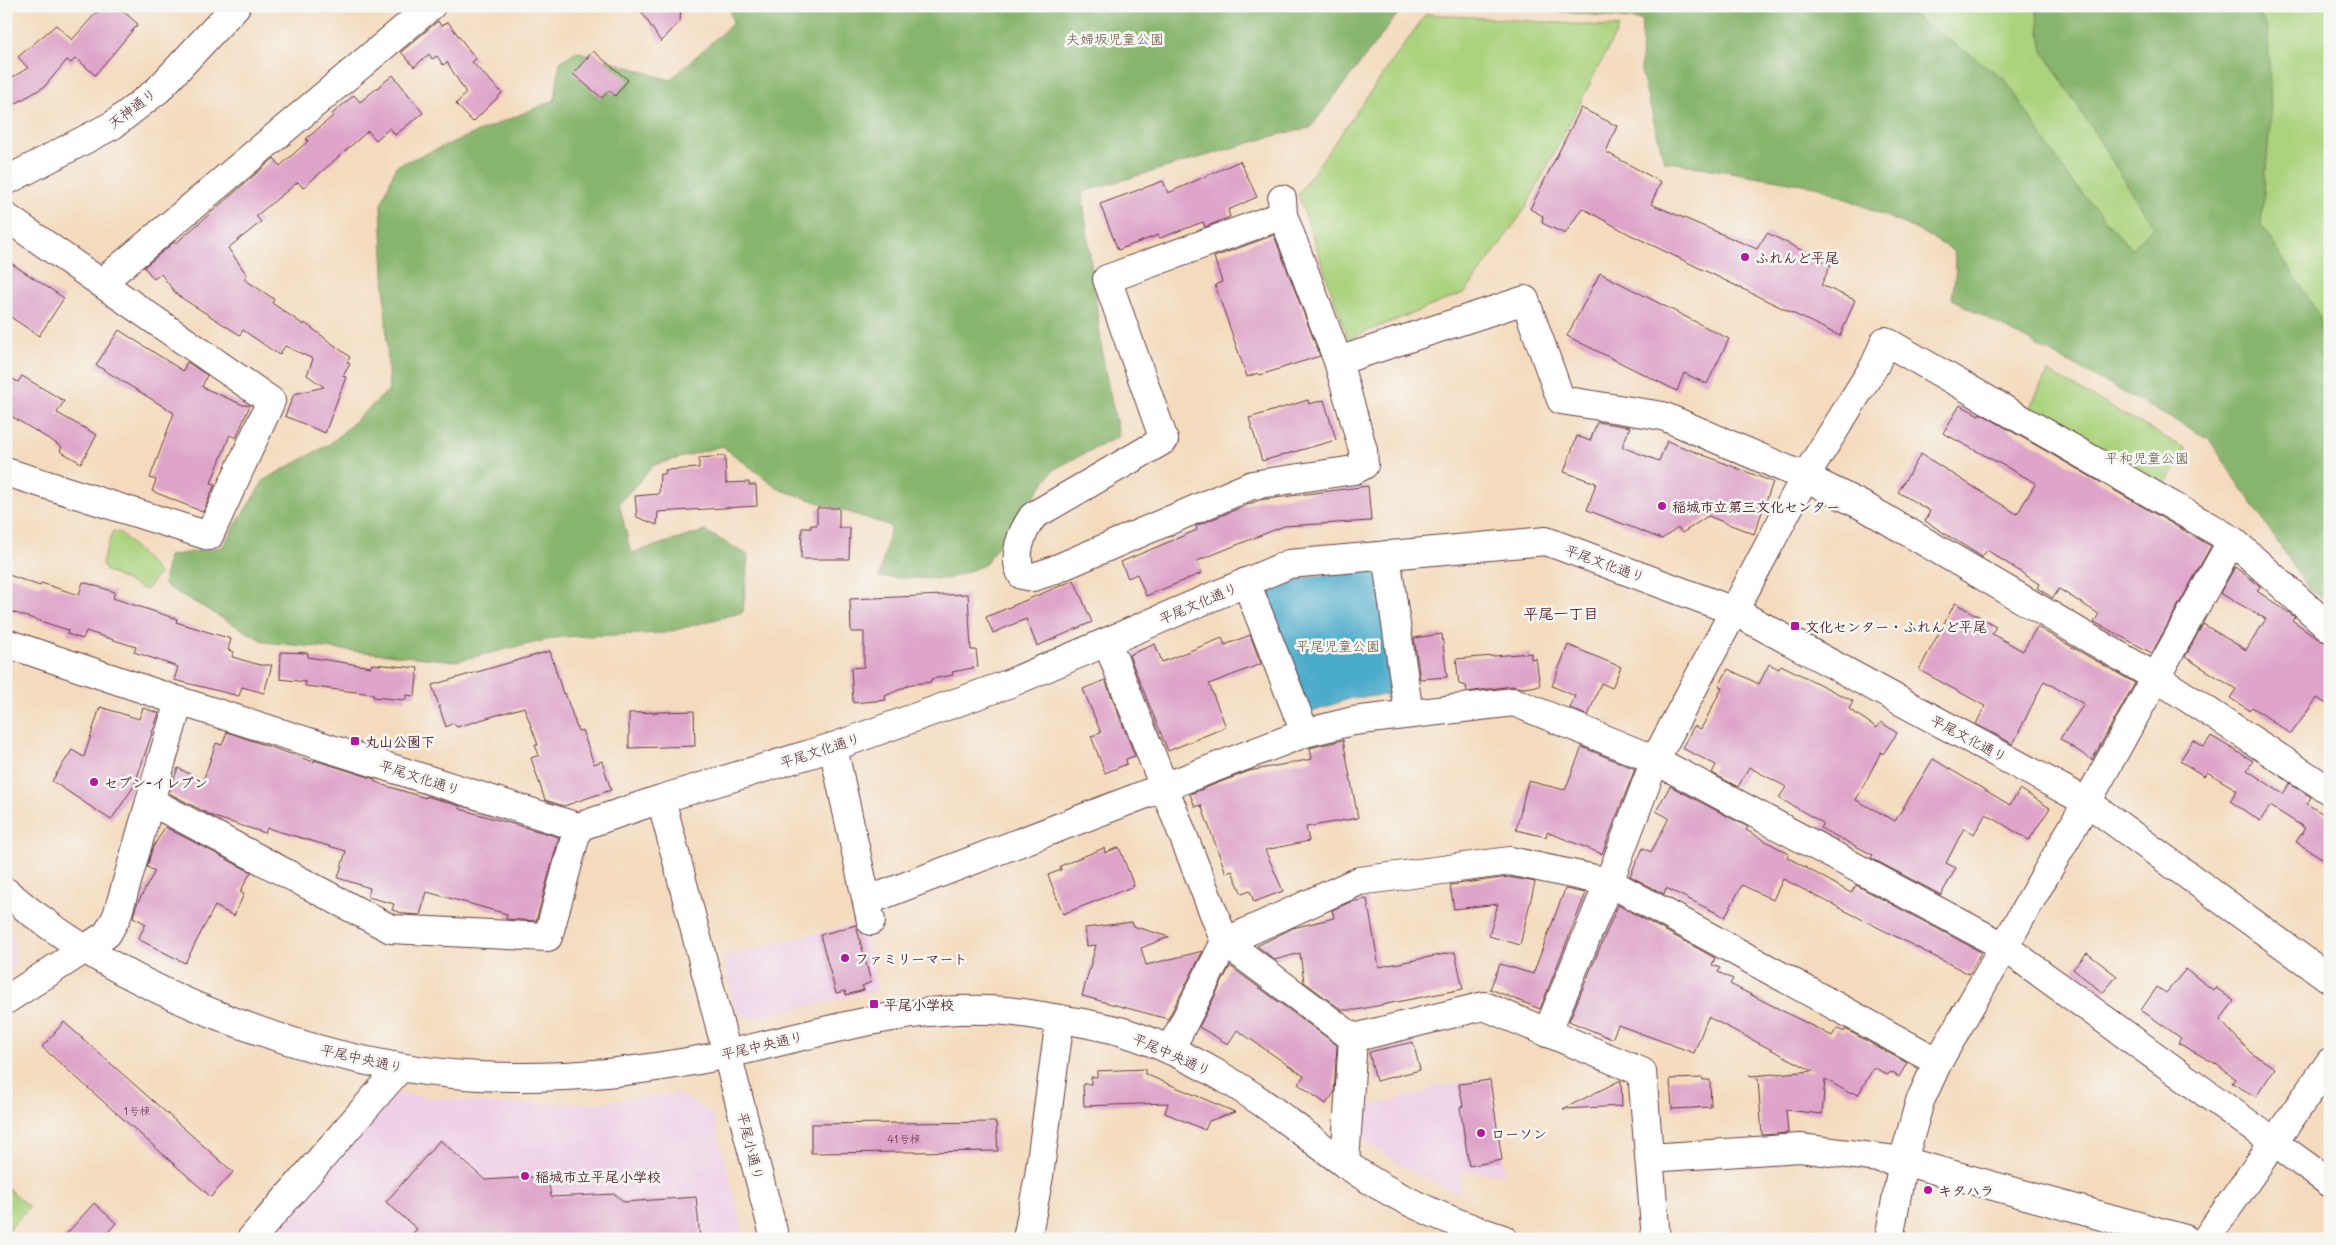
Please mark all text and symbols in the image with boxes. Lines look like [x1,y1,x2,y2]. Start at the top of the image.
park label: 夫婦坂児童公園 [1066,29,1164,48]
street label: 天神通り [104,84,160,132]
place label: ふれんど平尾 [1755,248,1839,267]
marker: ふれんど平尾 [1739,251,1751,263]
park label: 平和児童公園 [2105,448,2189,467]
place label: 稲城市立第三文化センター [1672,497,1840,516]
marker: 稲城市立第三文化センター [1656,500,1668,512]
street label: 平尾文化通り [1562,540,1648,586]
street label: 平尾文化通り [1156,578,1240,628]
district label: 平尾一丁目 [1523,603,1599,623]
place label: 文化センター・ふれんど平尾 [1805,617,1987,636]
marker: 文化センター・ふれんど平尾 [1789,620,1801,632]
park label: 平尾児童公園 [1296,636,1380,655]
street label: 平尾文化通り [1927,710,2011,766]
street label: 平尾文化通り [777,728,863,772]
place label: 丸山公園下 [365,732,435,751]
marker: 丸山公園下 [349,735,361,747]
street label: 平尾文化通り [377,755,463,799]
place label: セブン-イレブン [104,773,208,792]
marker: セブン-イレブン [88,776,100,788]
place label: ファミリーマート [855,949,968,968]
marker: ファミリーマート [839,952,851,964]
place label: 平尾小学校 [884,995,954,1014]
marker: 平尾小学校 [868,998,880,1010]
street label: 平尾中央通り [719,1026,805,1064]
street label: 平尾中央通り [1130,1028,1214,1080]
street label: 平尾中央通り [319,1039,405,1077]
house number: 1号棟 [124,1103,150,1118]
street label: 平尾小通り [733,1110,769,1182]
place label: ローソン [1491,1124,1547,1143]
marker: ローソン [1475,1127,1487,1139]
house number: 41号棟 [887,1131,921,1146]
place label: 稲城市立平尾小学校 [535,1167,661,1186]
marker: 稲城市立平尾小学校 [519,1170,531,1182]
place label: キタハラ [1938,1181,1994,1200]
marker: キタハラ [1922,1184,1934,1196]

